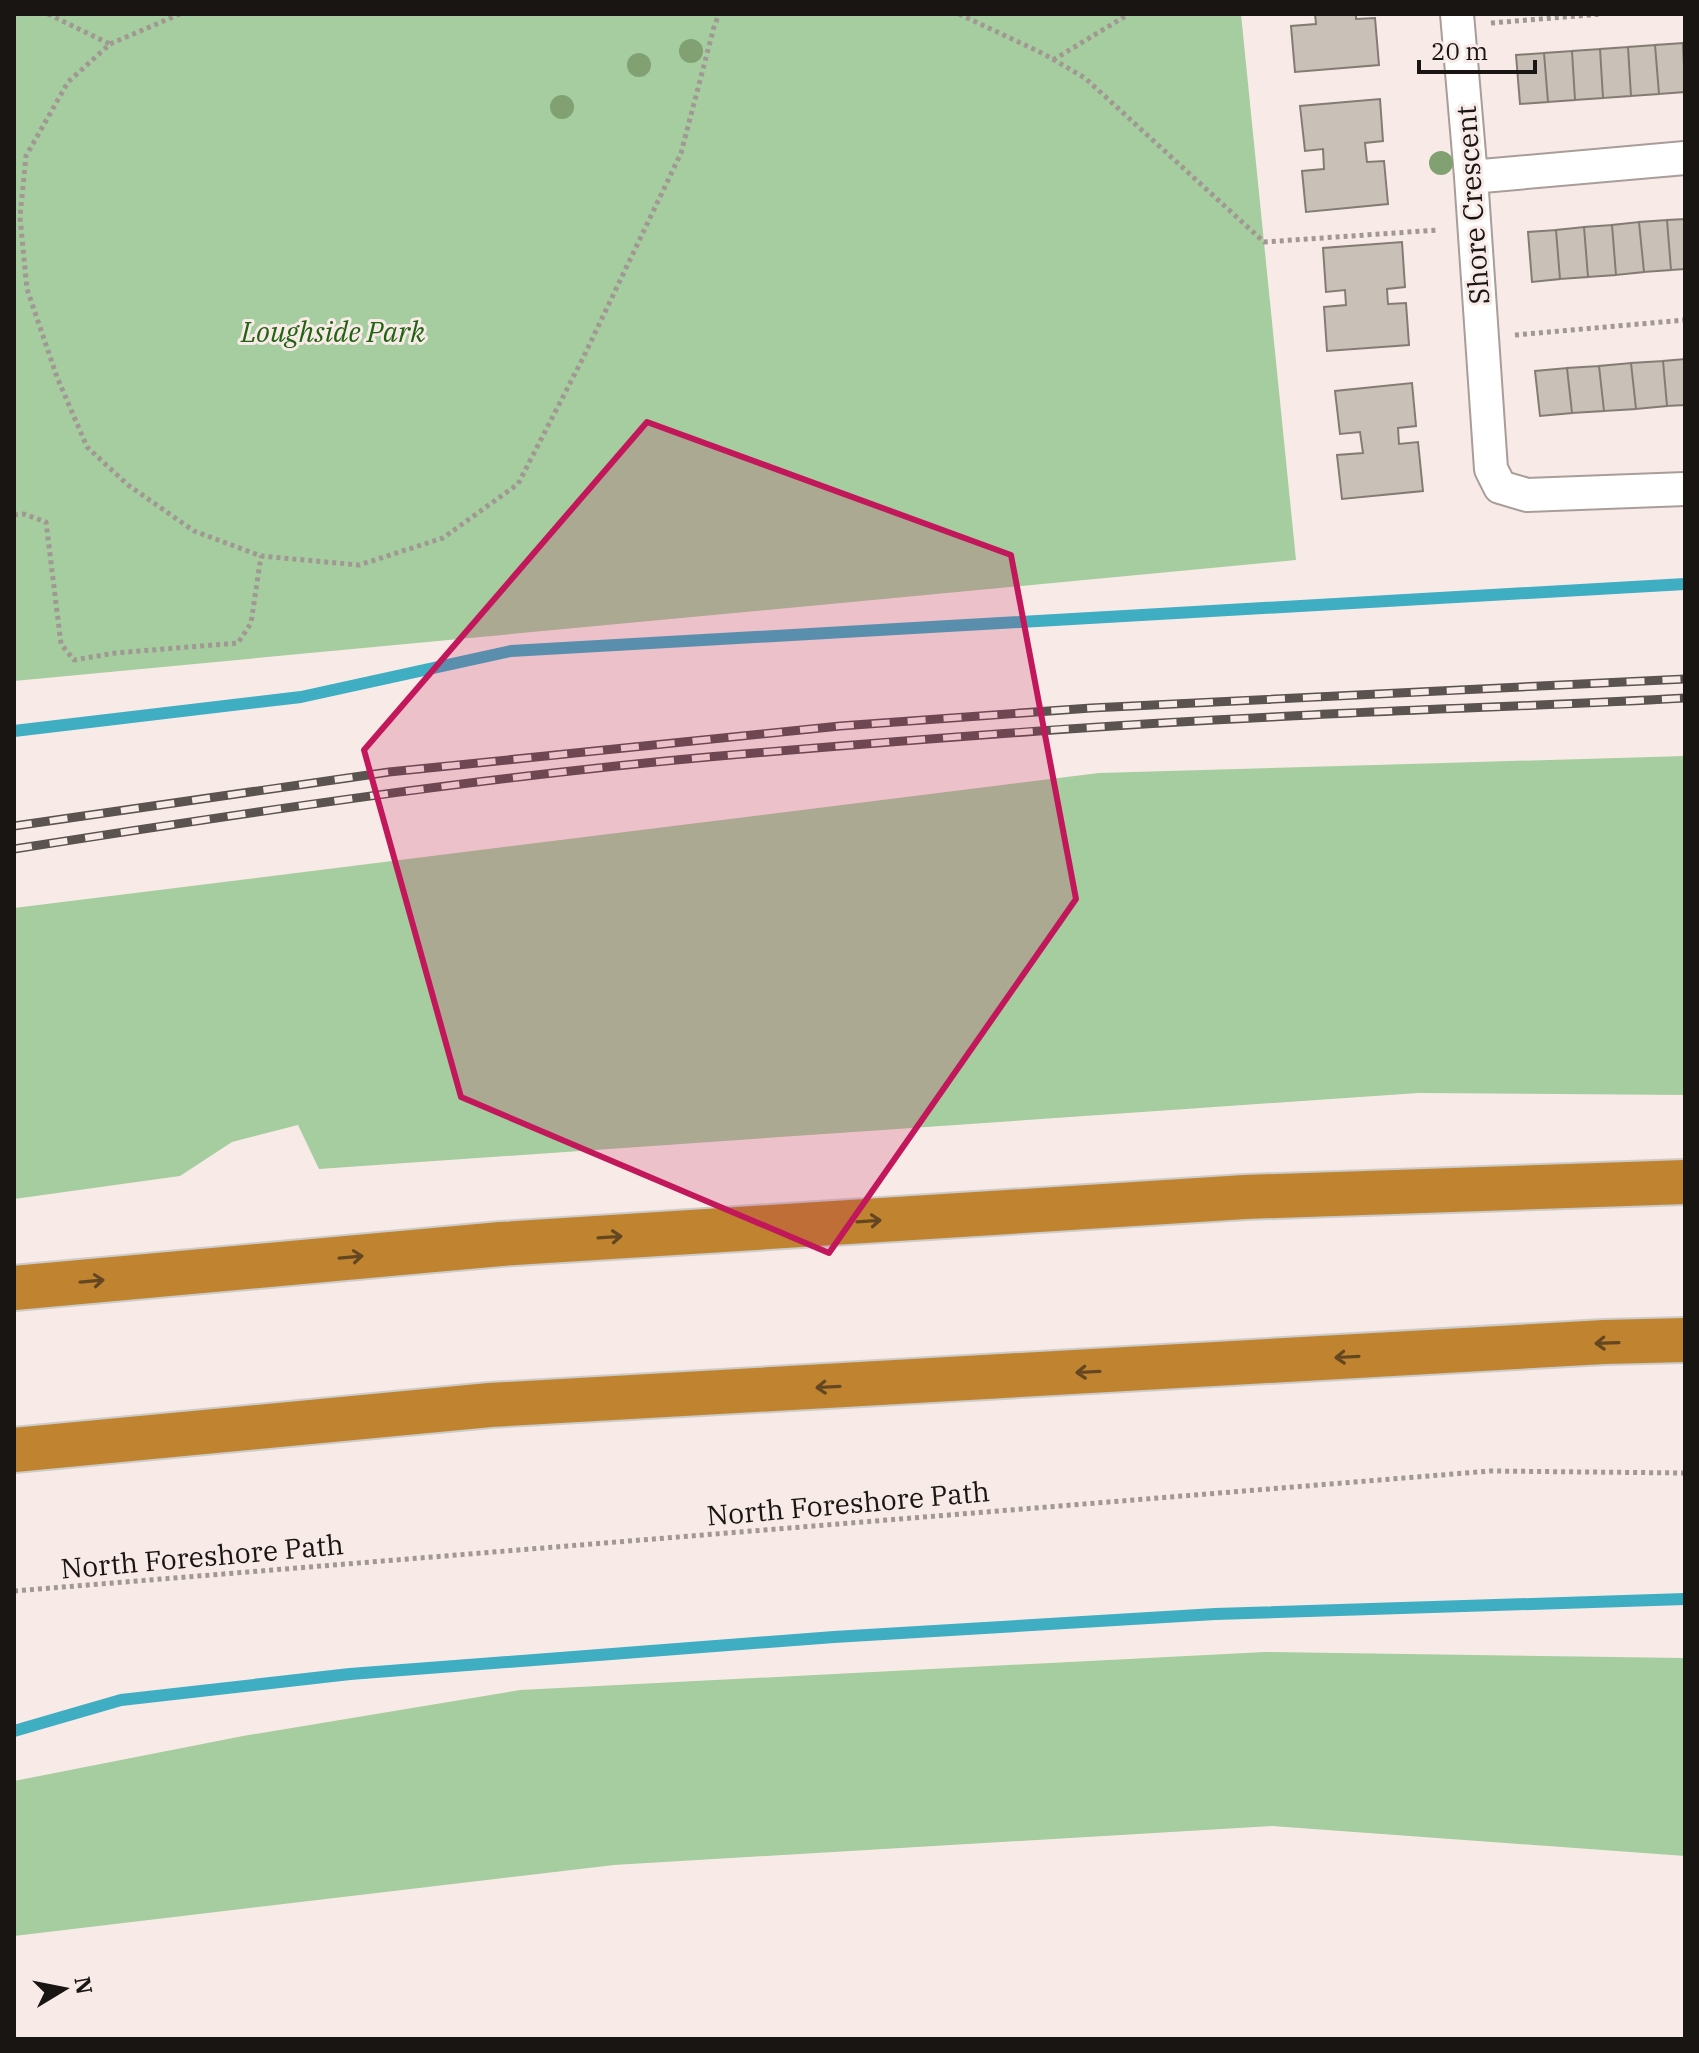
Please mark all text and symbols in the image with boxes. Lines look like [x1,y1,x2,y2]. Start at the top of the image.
scale bar [1419,24,1535,74]
text: 20 m [1431,35,1488,67]
street label: Shore Crescent [1447,104,1497,306]
park label: Loughside Park [240,313,425,350]
one-way arrow [855,1213,882,1228]
one-way arrow [596,1229,623,1244]
one-way arrow [337,1250,364,1265]
one-way arrow [78,1273,105,1288]
one-way arrow [1594,1335,1621,1350]
one-way arrow [1334,1350,1361,1365]
one-way arrow [1075,1365,1102,1380]
one-way arrow [815,1380,842,1395]
street label: North Foreshore Path [705,1472,991,1534]
street label: North Foreshore Path [59,1525,345,1587]
north arrow [24,1949,104,2029]
text: N [68,1974,100,1997]

